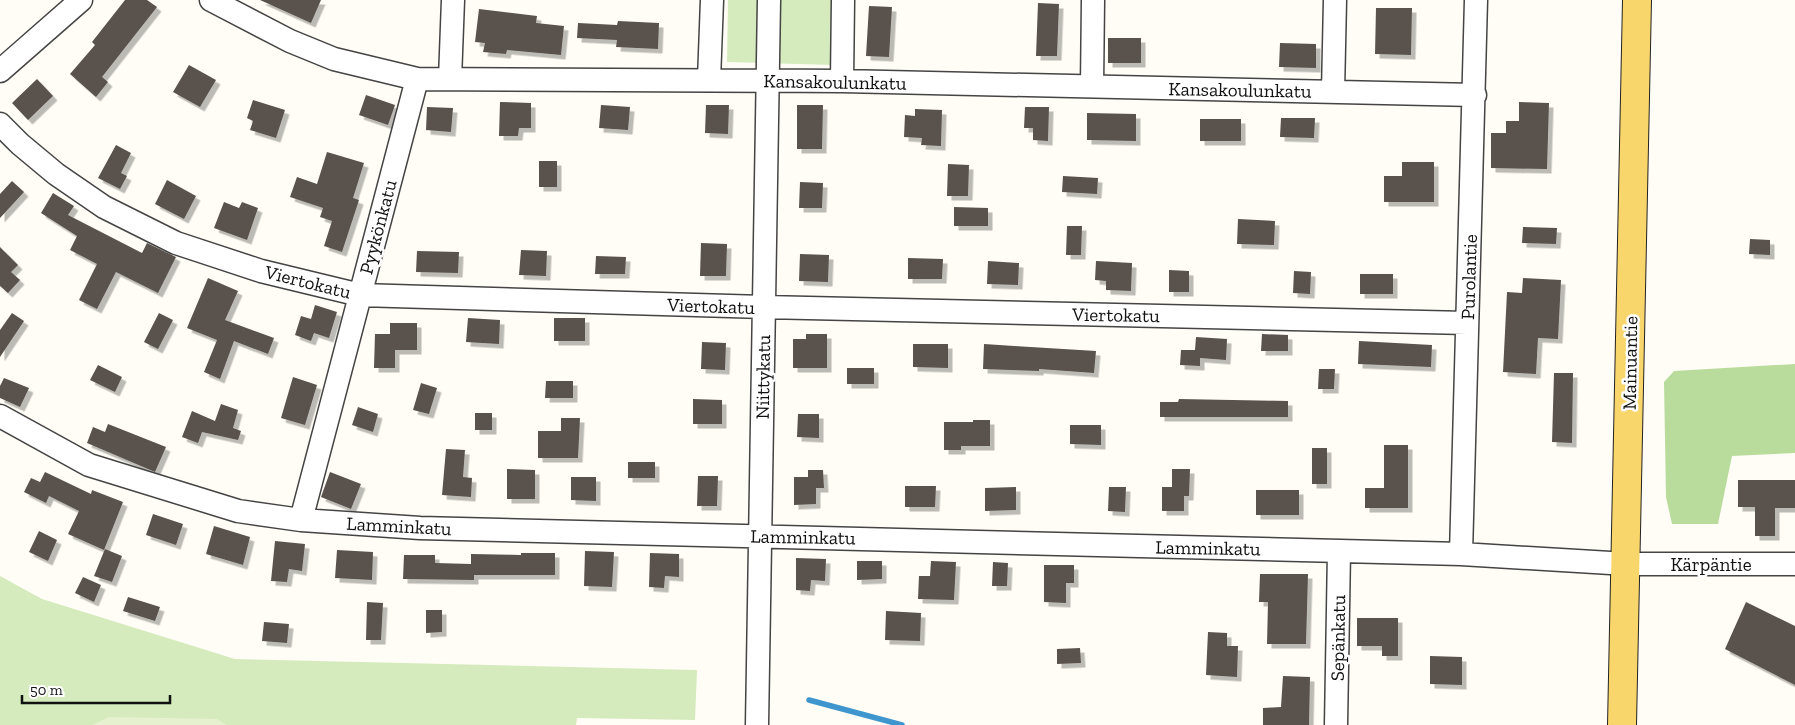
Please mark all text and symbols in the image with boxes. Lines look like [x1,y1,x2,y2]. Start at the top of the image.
street label: Kansakoulunkatu [763,69,907,95]
street label: Kansakoulunkatu [1168,77,1312,103]
street label: Pyykönkatu [354,177,402,277]
street label: Purolantie [1456,234,1482,320]
street label: Viertokatu [262,260,354,304]
street label: Viertokatu [666,293,756,319]
street label: Viertokatu [1071,303,1160,327]
street label: Mainuantie [1618,316,1642,410]
street label: Niittykatu [751,334,775,420]
street label: Lamminkatu [346,512,453,540]
street label: Lamminkatu [750,525,856,549]
street label: Lamminkatu [1155,536,1261,560]
street label: Kärpäntie [1670,553,1752,576]
street label: Sepänkatu [1326,594,1350,681]
scale bar [22,672,170,704]
text: 50 m [30,681,63,699]

